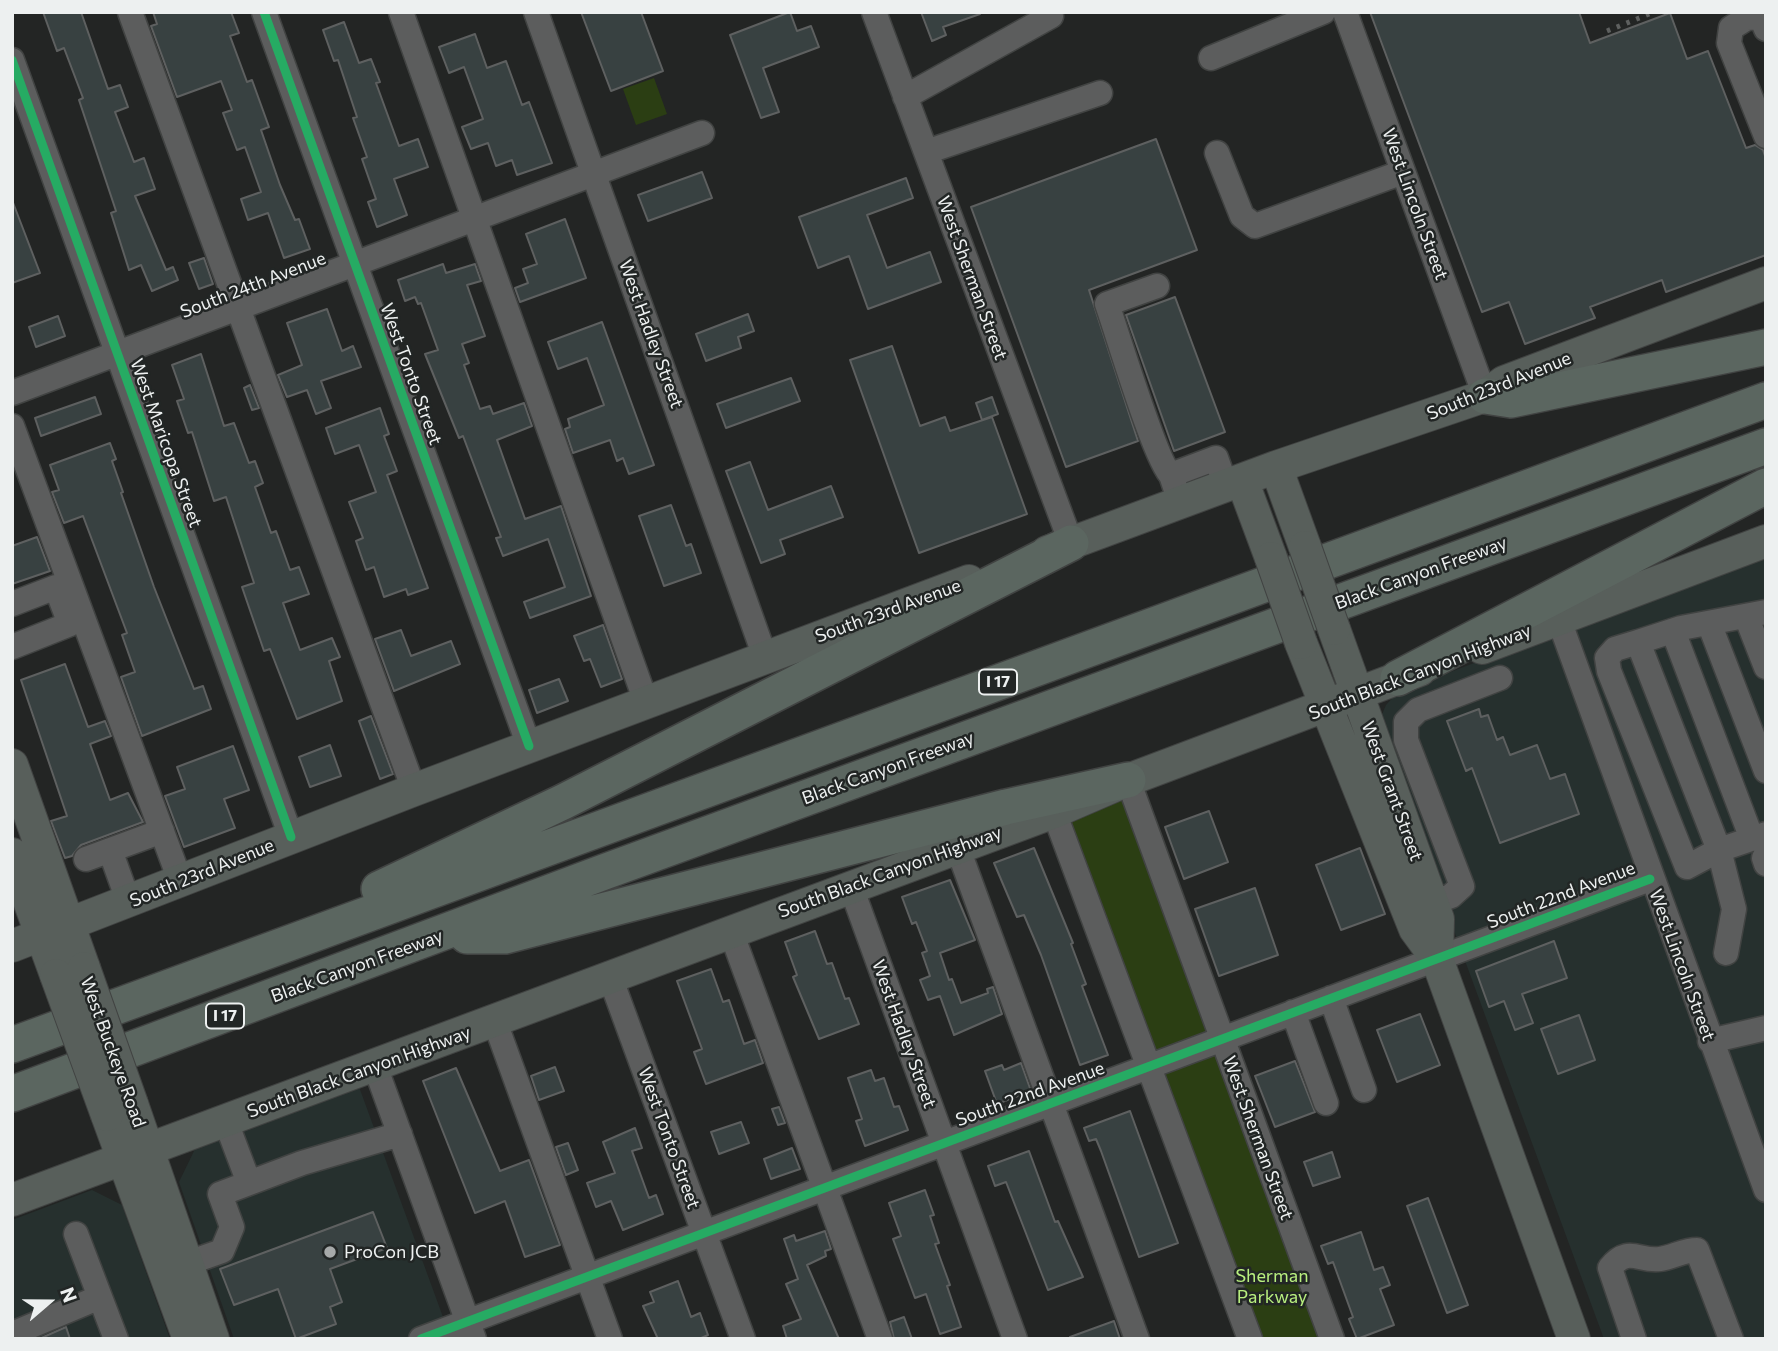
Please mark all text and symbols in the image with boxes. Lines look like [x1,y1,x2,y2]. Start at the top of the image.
street label: West Lincoln Street [1378,125,1452,283]
street label: West Sherman Street [932,193,1012,363]
street label: South 24th Avenue [177,247,329,323]
street label: West Hadley Street [614,257,688,411]
street label: West Tonto Street [375,300,447,448]
street label: South 23rd Avenue [1424,347,1574,425]
street label: West Maricopa Street [125,356,207,530]
street label: Black Canyon Freeway [1332,532,1510,614]
street label: South 23rd Avenue [812,575,964,647]
street label: South Black Canyon Highway [1306,620,1534,724]
road number: I 17 [979,670,1017,694]
street label: West Grant Street [1357,718,1427,864]
street label: Black Canyon Freeway [799,727,977,809]
street label: South Black Canyon Highway [775,821,1005,923]
street label: South 23rd Avenue [127,834,277,912]
street label: South 22nd Avenue [1484,857,1638,933]
street label: West Lincoln Street [1645,886,1719,1044]
street label: Black Canyon Freeway [268,925,446,1007]
street label: West Hadley Street [867,957,941,1111]
street label: West Buckeye Road [76,974,150,1130]
road number: I 17 [206,1004,244,1028]
street label: South Black Canyon Highway [244,1021,474,1123]
street label: West Sherman Street [1218,1053,1298,1223]
street label: South 22nd Avenue [953,1057,1107,1131]
street label: West Tonto Street [633,1064,705,1212]
place label: ProCon JCB [344,1241,439,1263]
marker: ProCon JCB [322,1244,338,1260]
park label: Sherman Parkway [1236,1265,1308,1308]
north arrow [14,1267,84,1337]
text: N [56,1284,82,1305]

